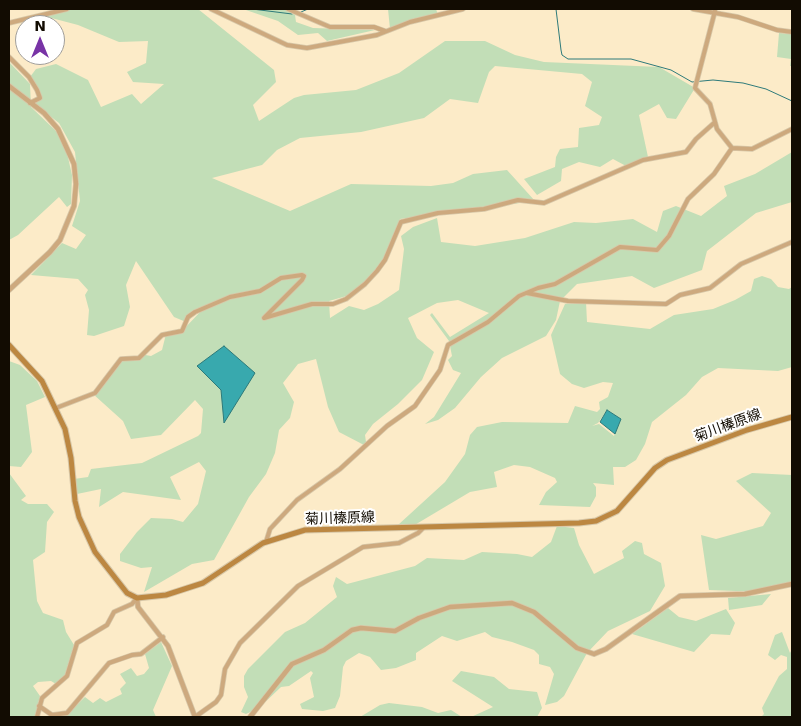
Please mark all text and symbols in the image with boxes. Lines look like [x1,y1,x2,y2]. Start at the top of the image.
north arrow [15,15,65,65]
text: N [34,18,46,34]
street label: 菊川榛原線 [692,406,764,446]
street label: 菊川榛原線 [305,509,375,529]

